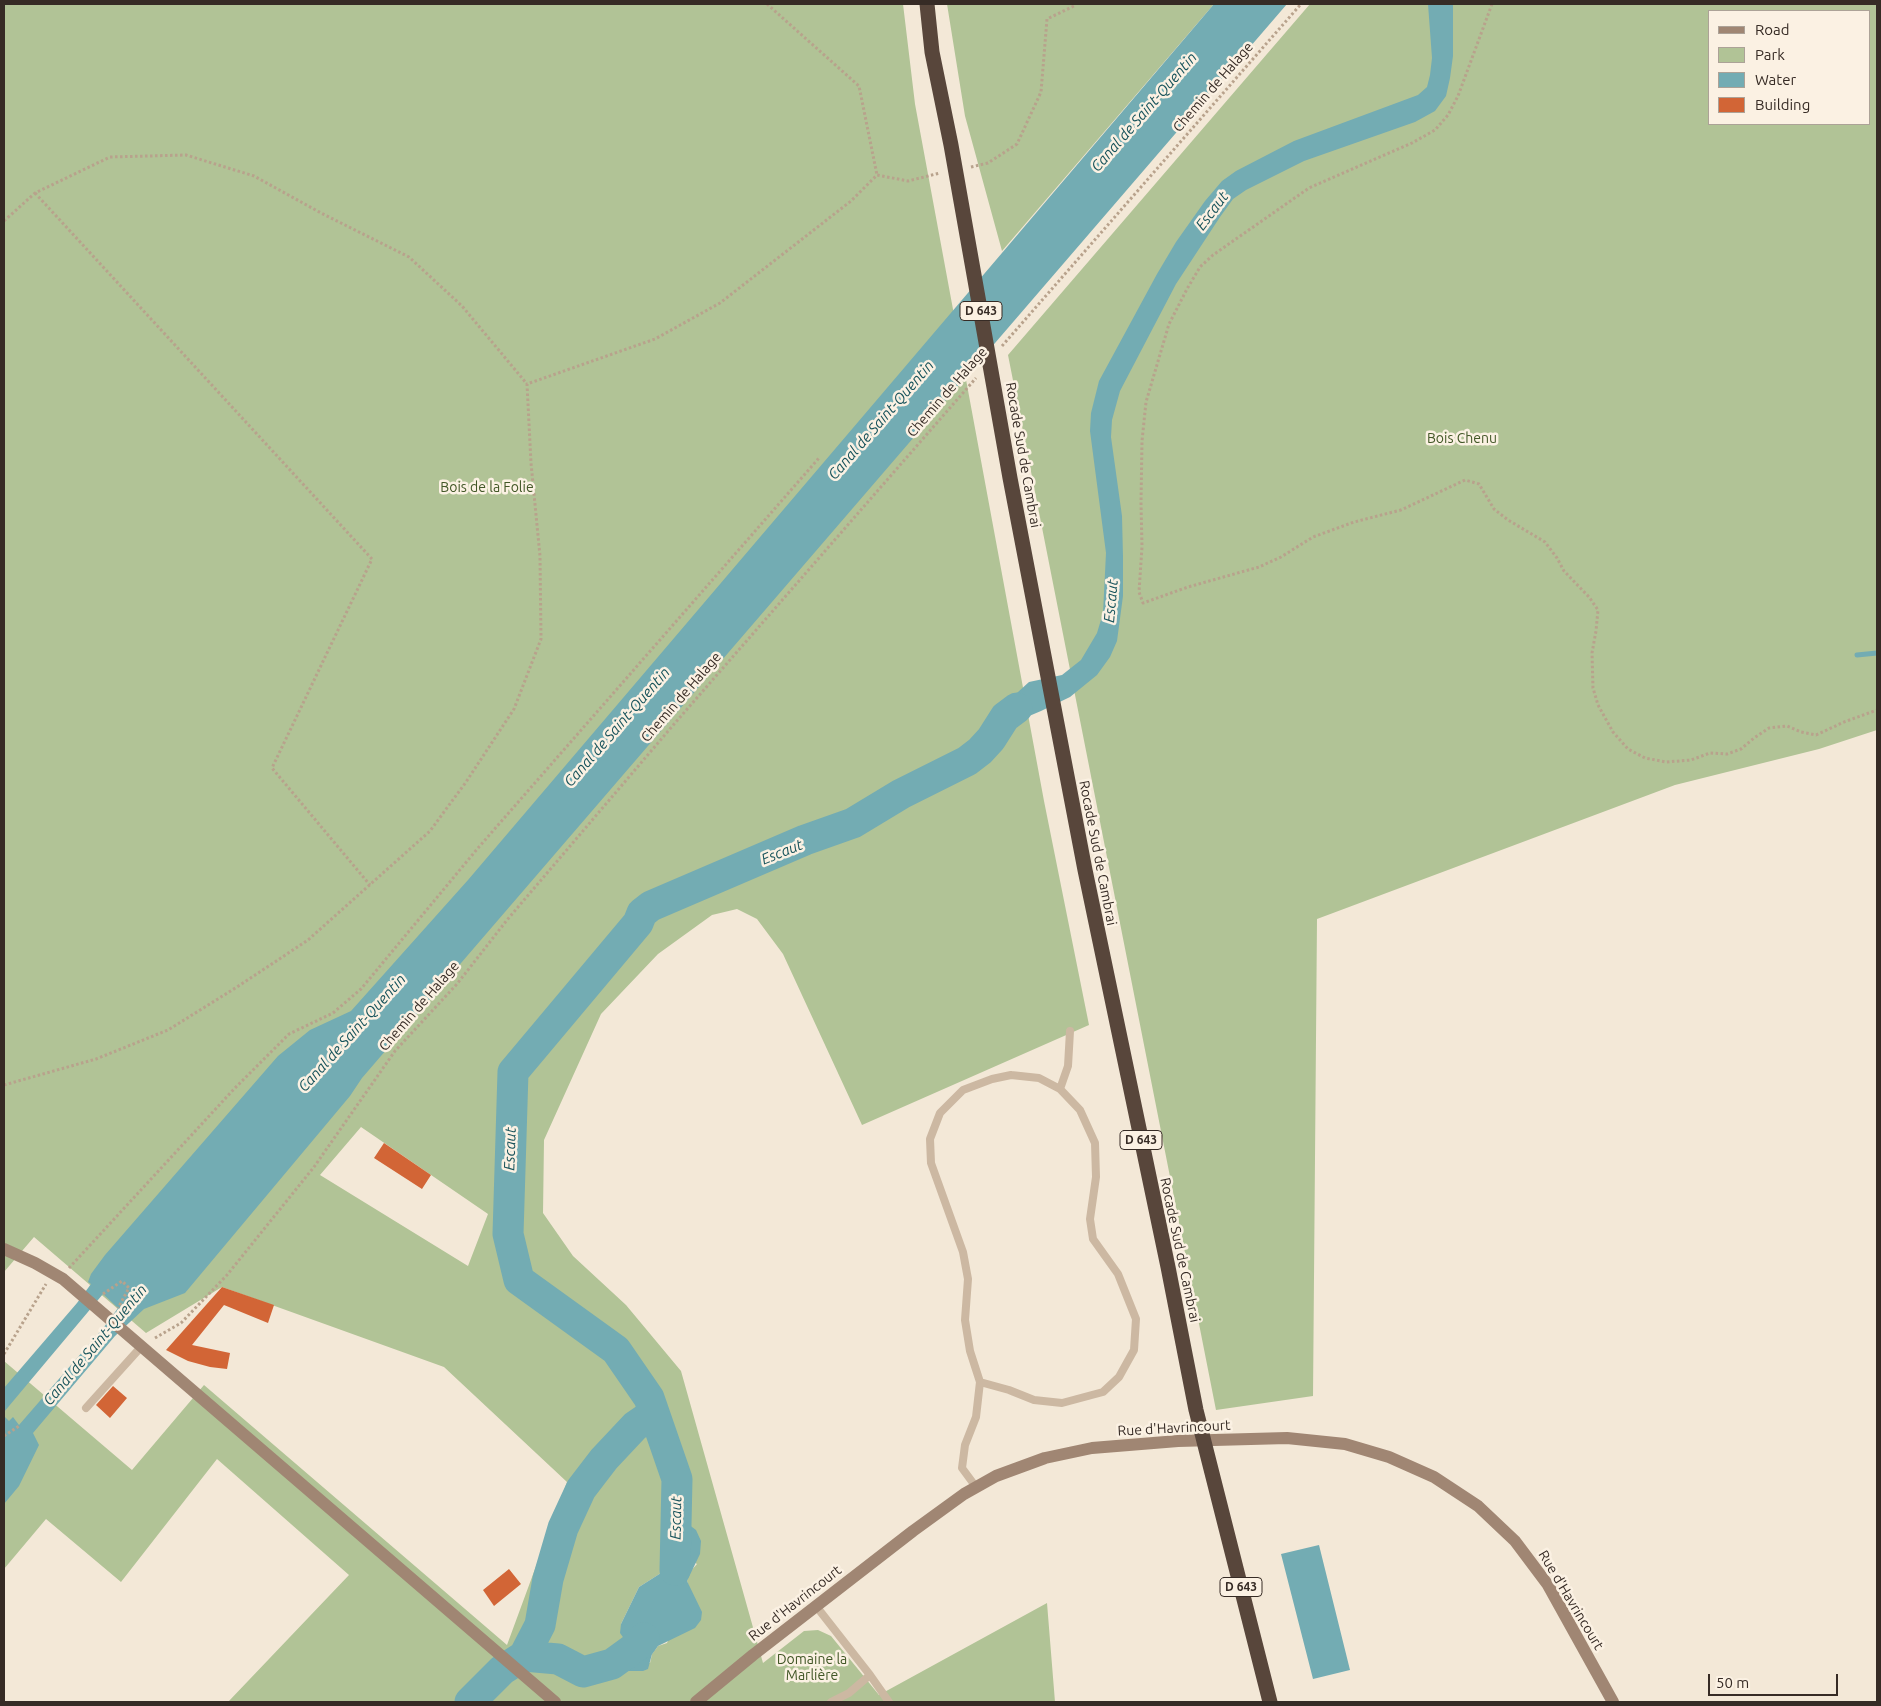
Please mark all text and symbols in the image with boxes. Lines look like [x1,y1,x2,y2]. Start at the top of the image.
legend [1708,10,1871,125]
text: Road [1755,21,1790,38]
street label: Chemin de Halage [1169,39,1257,135]
text: Park [1755,46,1785,63]
water label: Canal de Saint-Quentin [1087,49,1201,175]
text: Water [1755,71,1796,88]
text: Building [1755,96,1810,113]
water label: Escaut [1192,188,1232,234]
road number: D 643 [960,302,1002,321]
street label: Chemin de Halage [903,344,991,440]
water label: Canal de Saint-Quentin [824,357,938,483]
street label: Rocade Sud de Cambrai [1002,381,1044,529]
park label: Bois Chenu [1427,430,1497,446]
park label: Bois de la Folie [440,479,534,495]
water label: Escaut [1100,579,1122,623]
street label: Chemin de Halage [637,649,725,745]
water label: Canal de Saint-Quentin [560,664,674,790]
street label: Rocade Sud de Cambrai [1076,779,1120,927]
water label: Escaut [759,836,805,868]
street label: Chemin de Halage [375,958,463,1054]
water label: Canal de Saint-Quentin [294,970,410,1096]
water label: Escaut [500,1127,520,1171]
road number: D 643 [1120,1130,1162,1150]
street label: Rocade Sud de Cambrai [1156,1176,1204,1324]
water label: Canal de Saint-Quentin [39,1281,151,1409]
street label: Rue d'Havrincourt [1117,1417,1231,1439]
water label: Escaut [667,1496,685,1540]
street label: Rue d'Havrincourt [1535,1547,1607,1653]
street label: Rue d'Havrincourt [745,1562,845,1644]
road number: D 643 [1220,1578,1262,1596]
park label: Domaine la Marlière [777,1651,847,1684]
scale bar [1711,1664,1841,1696]
text: 50 m [1716,1674,1749,1691]

